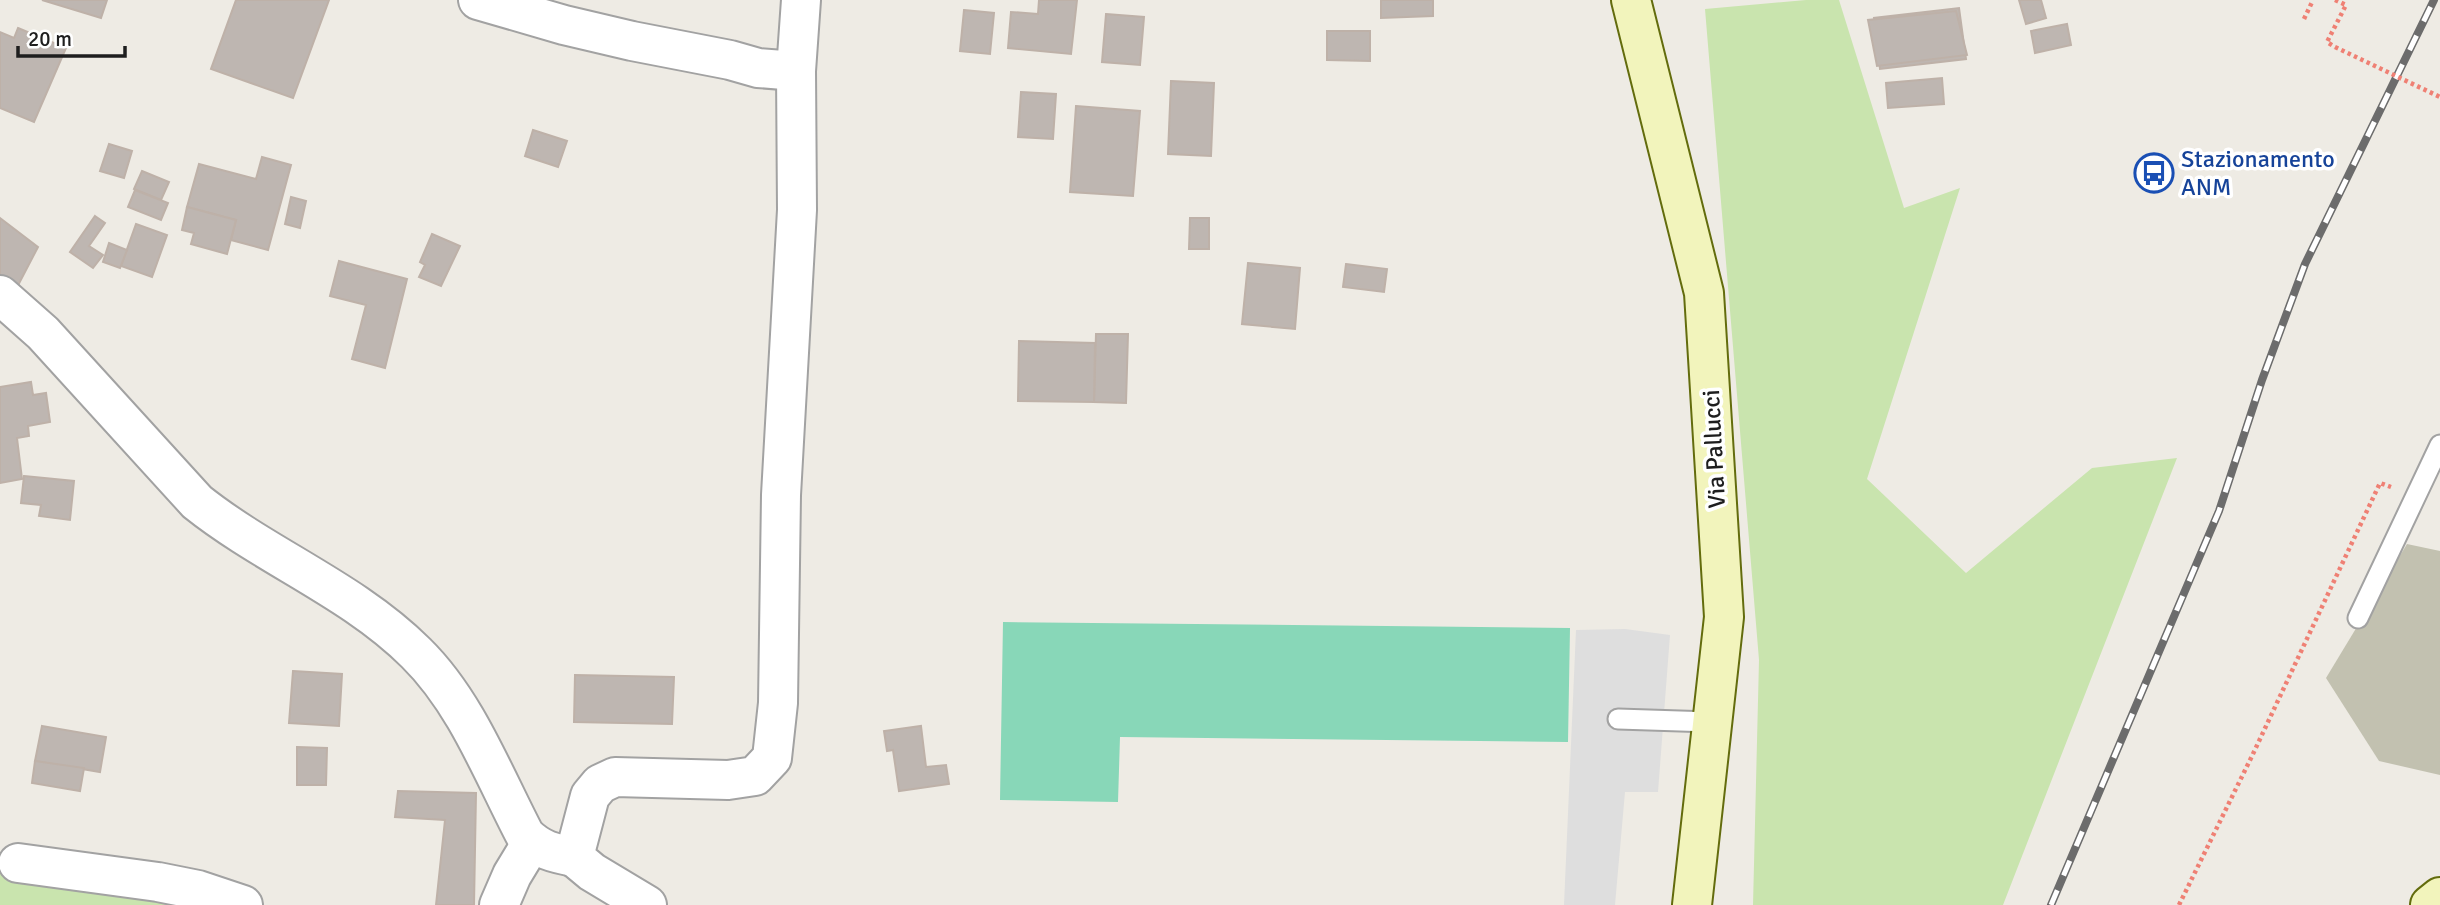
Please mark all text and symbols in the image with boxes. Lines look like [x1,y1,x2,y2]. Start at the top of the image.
scale bar [18,14,124,58]
text: 20 m [28,26,72,52]
place label: Stazionamento ANM [2181,144,2335,202]
bus stop icon: Stazionamento ANM [2133,152,2175,194]
street label: Via Pallucci [1696,389,1732,509]

